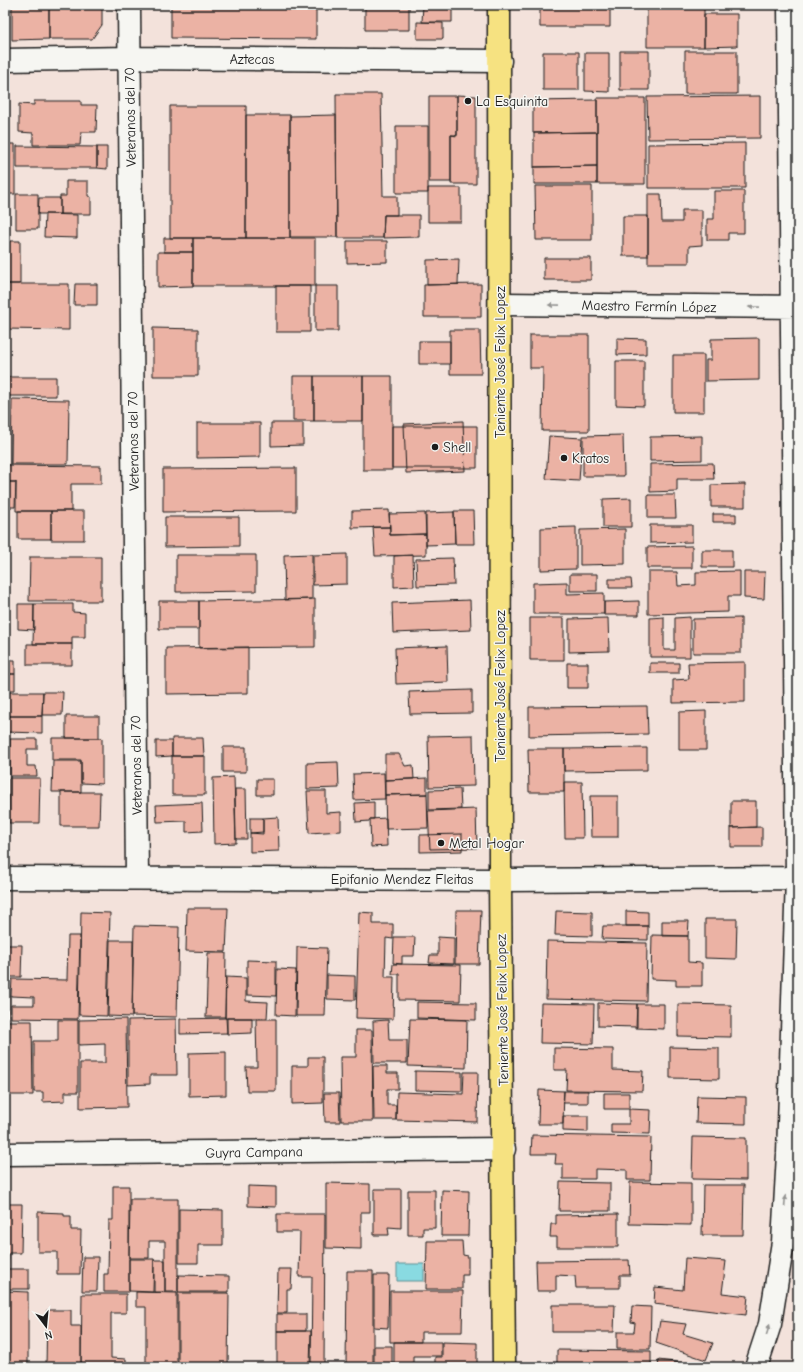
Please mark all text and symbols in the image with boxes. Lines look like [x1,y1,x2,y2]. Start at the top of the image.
street label: Aztecas [230,51,274,68]
street label: Veteranos del 70 [121,67,140,167]
place label: La Esquinita [476,93,548,110]
marker: La Esquinita [463,96,473,106]
street label: Teniente José Felix Lopez [492,286,509,438]
street label: Maestro Fermín López [581,297,717,316]
one-way arrow [547,302,560,308]
one-way arrow [747,304,760,310]
street label: Veteranos del 70 [124,391,143,491]
place label: Shell [443,439,471,456]
marker: Shell [430,442,440,452]
place label: Kratos [572,450,609,467]
marker: Kratos [559,453,569,463]
street label: Teniente José Felix Lopez [492,610,509,762]
street label: Veteranos del 70 [127,715,146,815]
place label: Metal Hogar [449,835,524,852]
marker: Metal Hogar [436,838,446,848]
street label: Epifanio Mendez Fleitas [331,871,473,888]
street label: Teniente José Felix Lopez [493,934,512,1086]
street label: Guyra Campana [205,1143,303,1162]
one-way arrow [782,1195,789,1207]
north arrow [26,1306,66,1346]
one-way arrow [766,1324,772,1336]
text: N [43,1328,54,1342]

